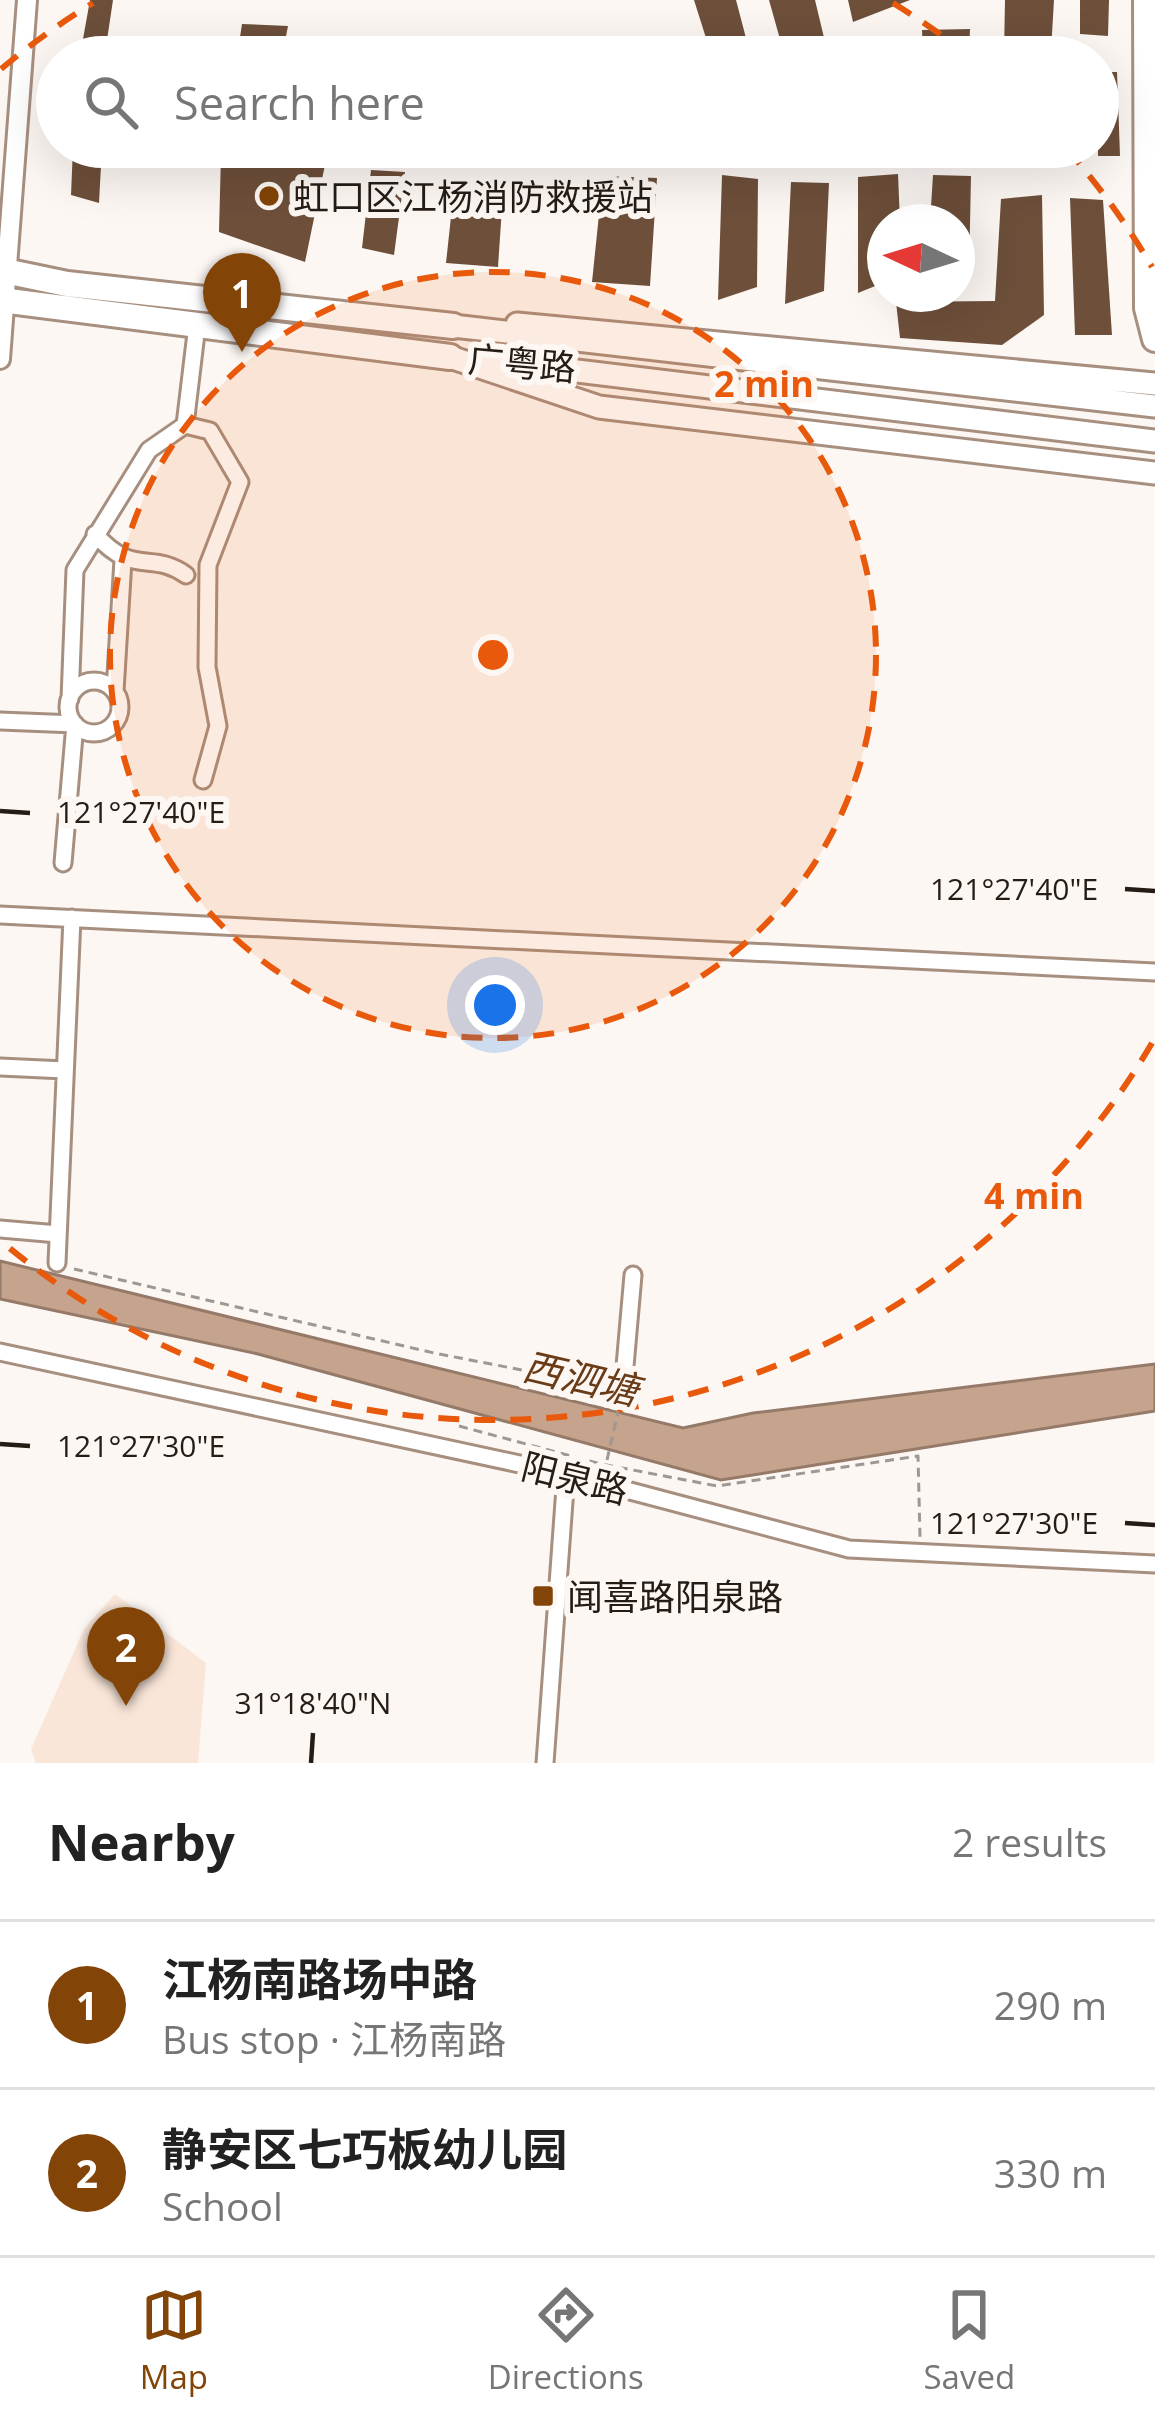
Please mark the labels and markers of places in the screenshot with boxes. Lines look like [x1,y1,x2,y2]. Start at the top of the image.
place label: 虹口区江杨消防救援站 [293,172,653,221]
marker: 虹口区江杨消防救援站 [256,183,282,209]
pin: 1 [203,253,281,352]
centre of rings [472,634,514,676]
place label: 闻喜路阳泉路 [567,1572,783,1621]
marker: 闻喜路阳泉路 [530,1583,556,1609]
pin: 2 [87,1607,165,1706]

